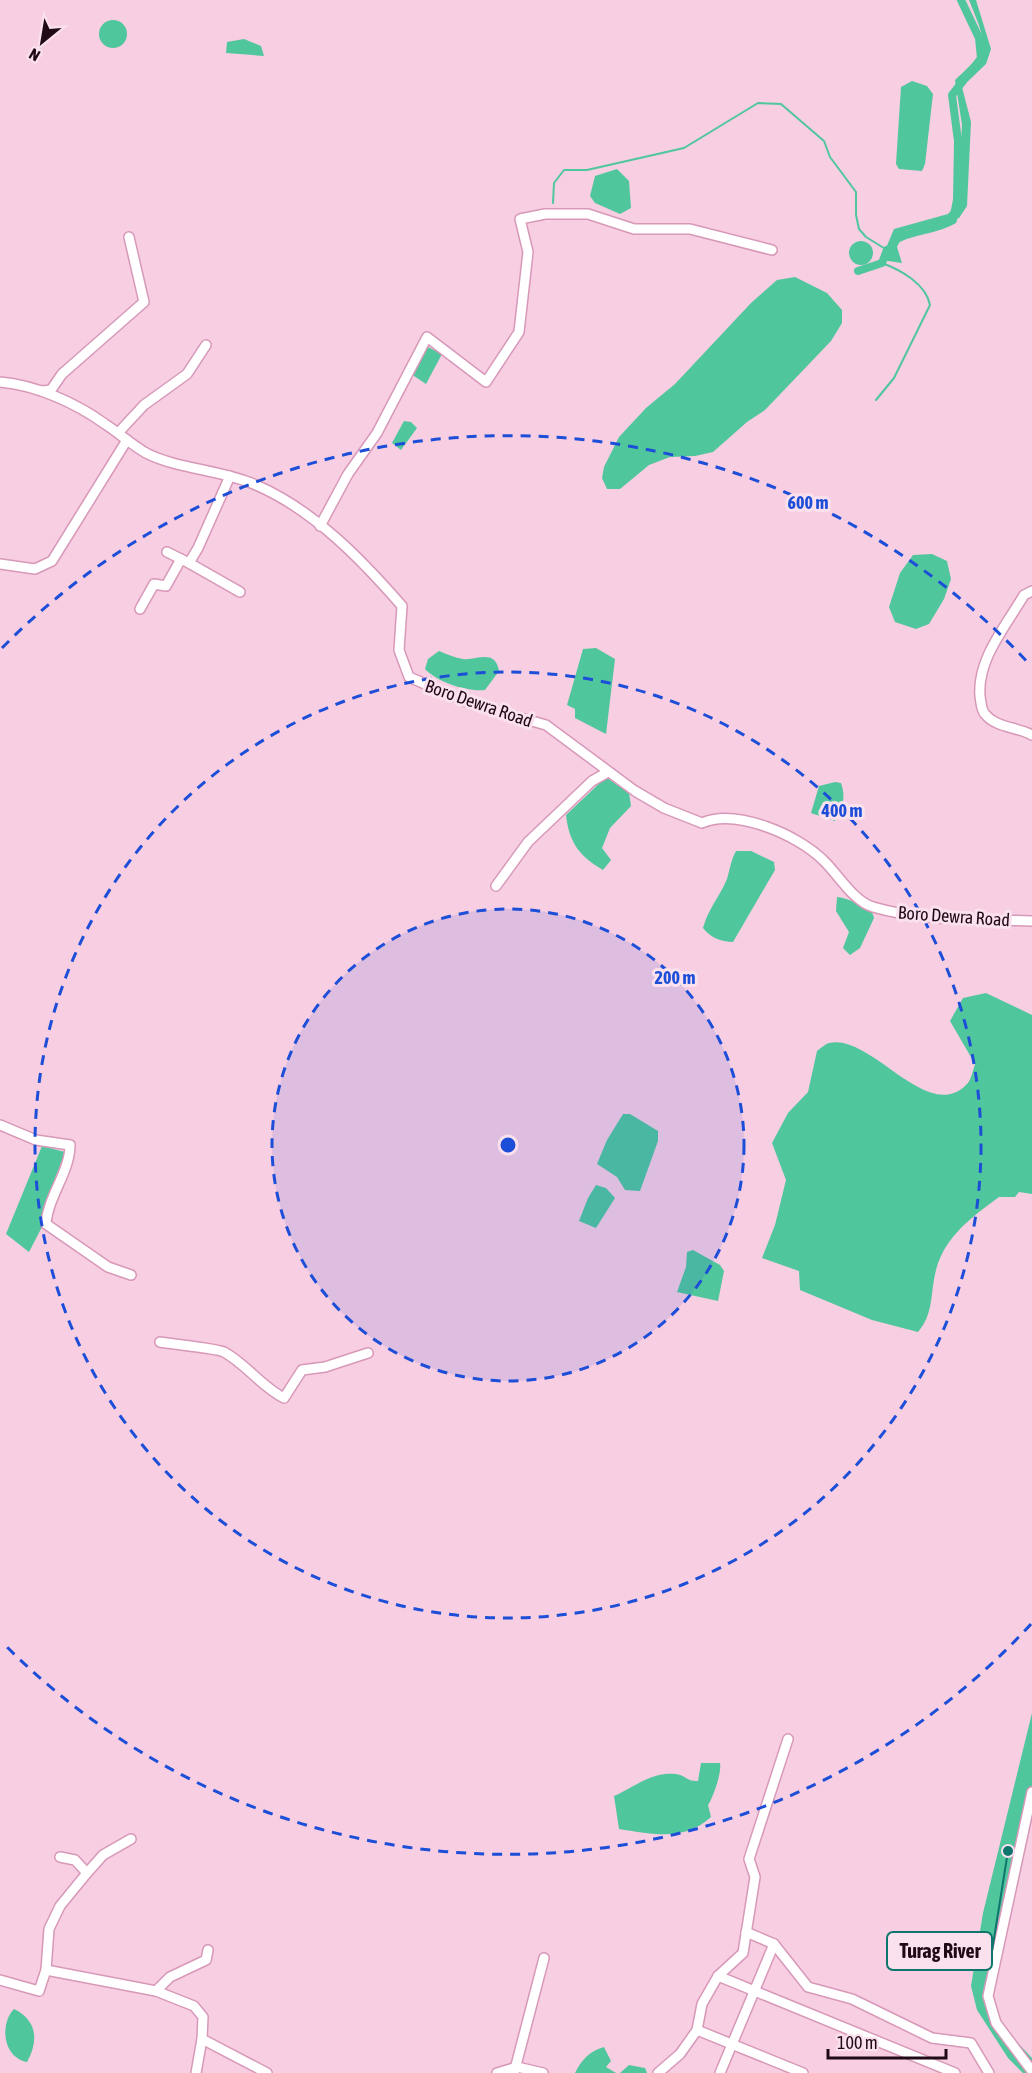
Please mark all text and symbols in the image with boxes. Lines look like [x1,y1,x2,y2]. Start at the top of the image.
north arrow [12,12,72,72]
text: N [26,45,43,65]
text: 600 m [788,492,828,513]
street label: Boro Dewra Road [423,675,535,731]
text: 400 m [821,800,862,821]
street label: Boro Dewra Road [897,902,1011,930]
text: 200 m [655,967,695,988]
centre of rings [498,1135,518,1155]
callout: Turag River [887,1932,992,1970]
text: Turag River [899,1939,982,1962]
scale bar [828,2022,946,2060]
text: 100 m [837,2032,878,2053]

